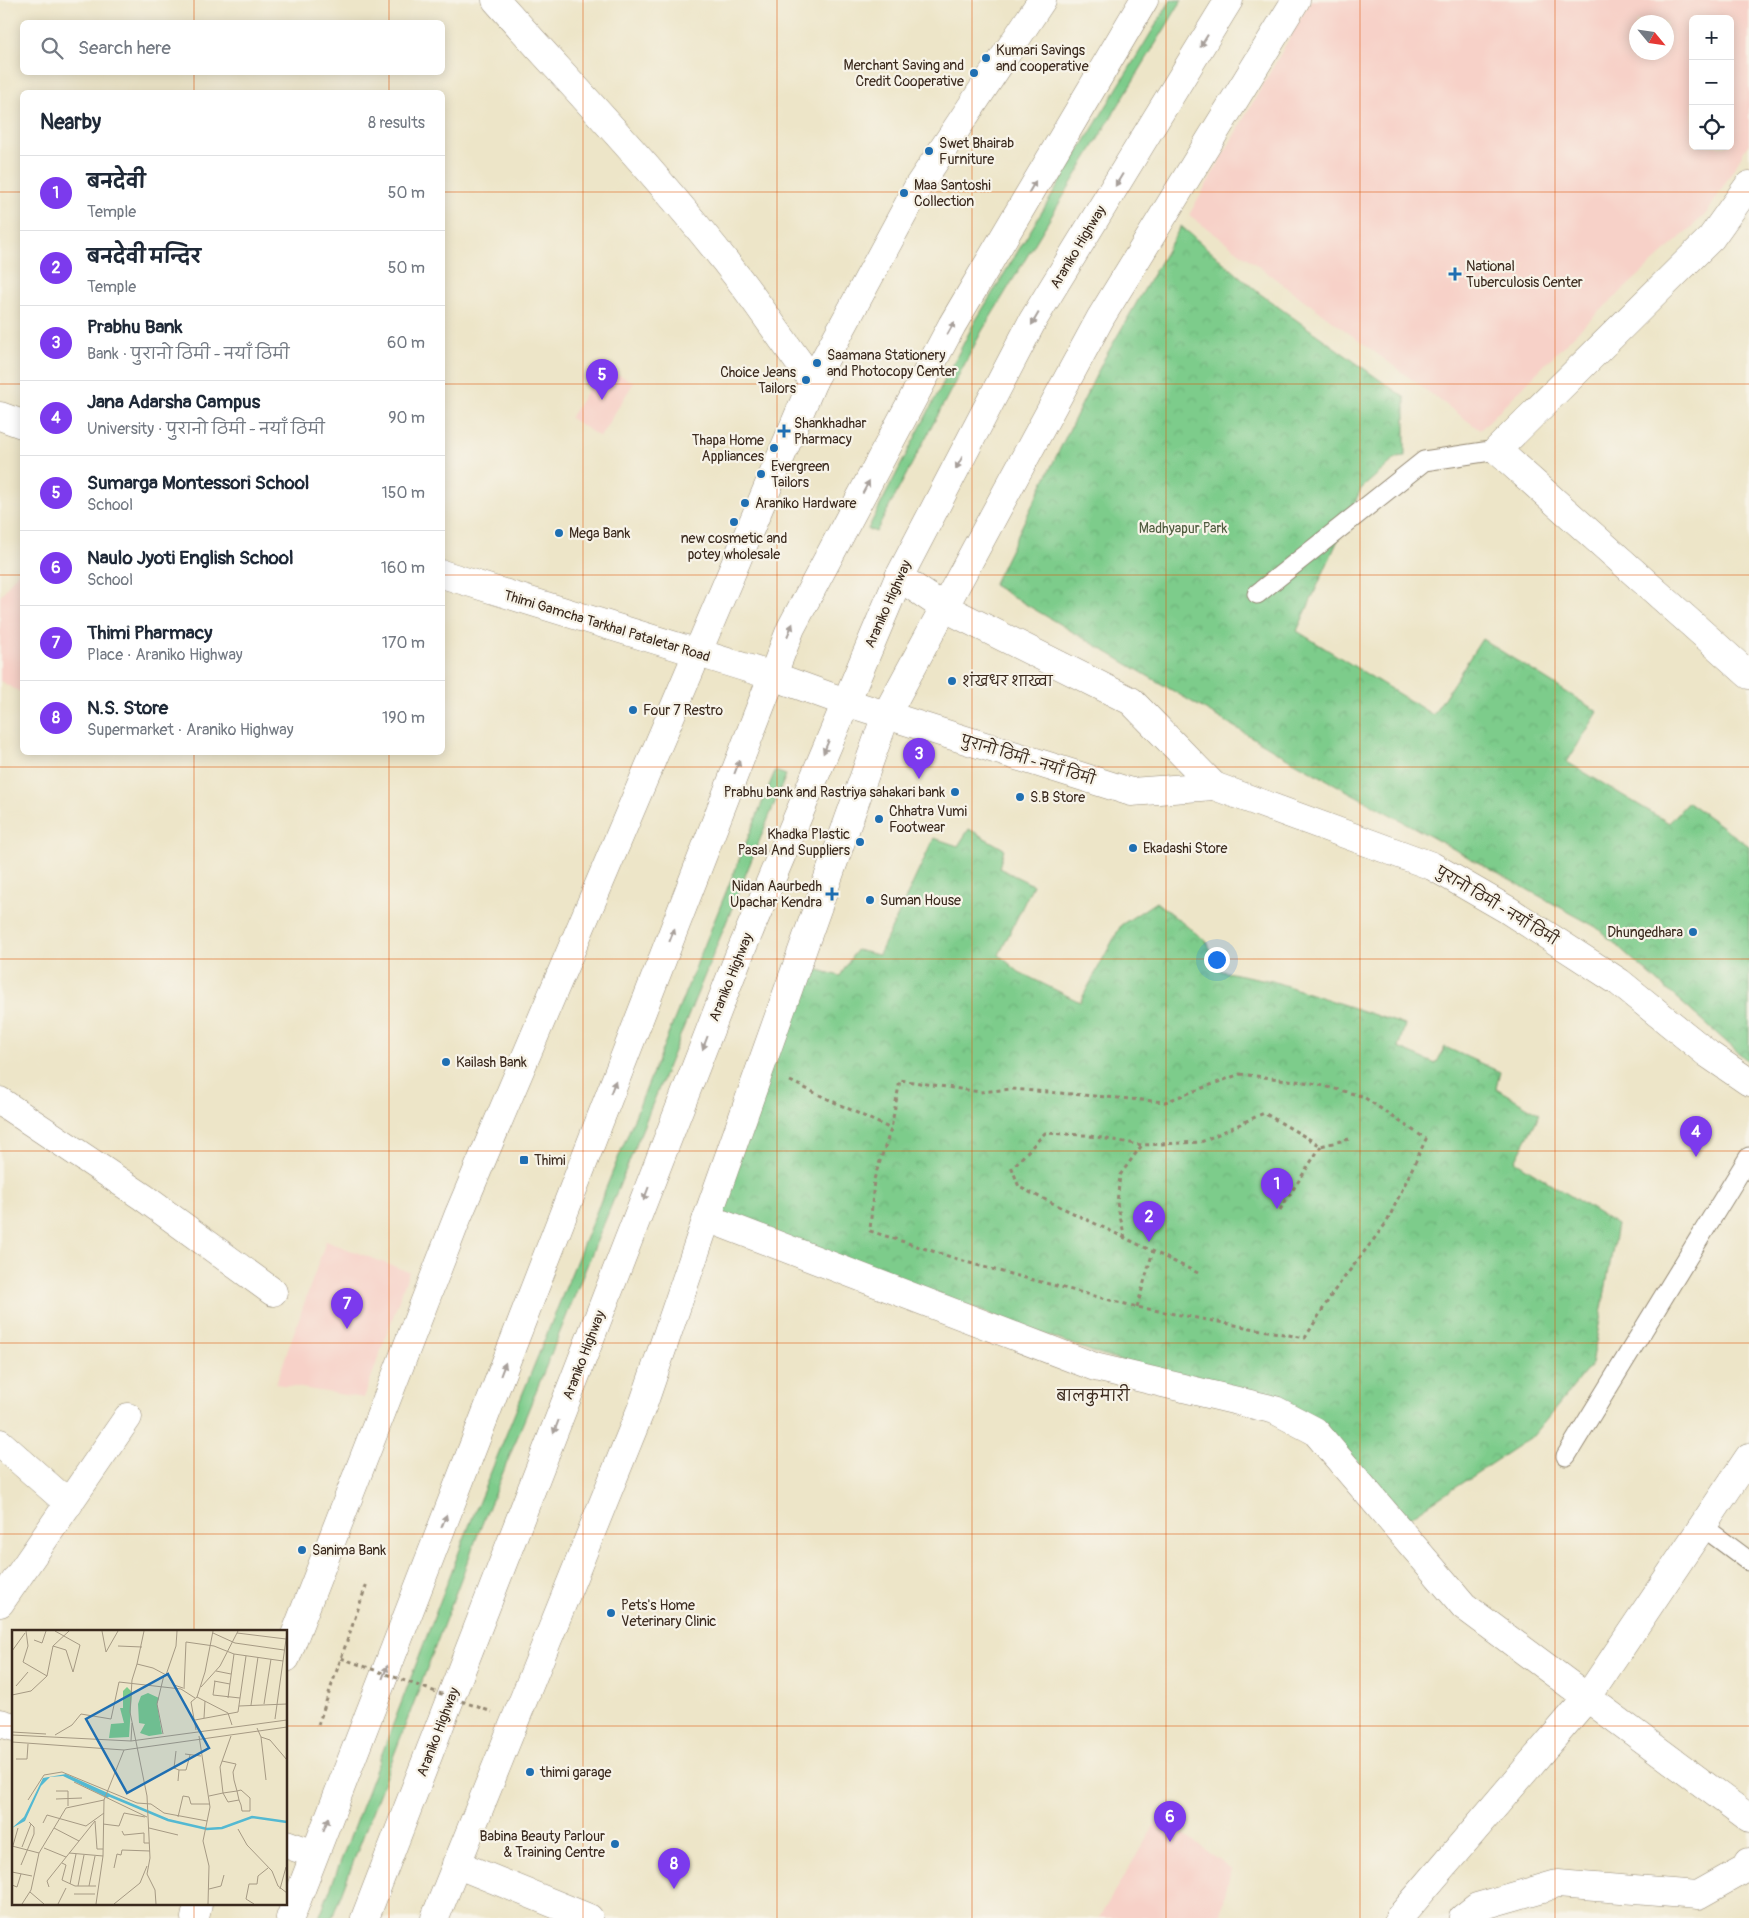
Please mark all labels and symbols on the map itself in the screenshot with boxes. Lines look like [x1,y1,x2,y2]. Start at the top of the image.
north arrow [1629,15,1674,60]
one-way arrow [1199,35,1208,48]
place label: Kumari Savings and cooperative [996,42,1089,75]
marker: Kumari Savings and cooperative [980,52,992,64]
place label: Merchant Saving and Credit Cooperative [844,57,964,90]
marker: Merchant Saving and Credit Cooperative [968,67,980,79]
place label: Swet Bhairab Furniture [939,135,1014,168]
marker: Swet Bhairab Furniture [923,145,935,157]
one-way arrow [1114,173,1123,187]
place label: Maa Santoshi Collection [914,177,991,210]
one-way arrow [1028,181,1037,194]
marker: Maa Santoshi Collection [898,187,910,199]
street label: Araniko Highway [1046,202,1110,292]
place label: National Tuberculosis Center [1466,258,1583,291]
marker: National Tuberculosis Center [1448,267,1462,281]
one-way arrow [1030,312,1039,326]
one-way arrow [946,321,955,334]
place label: Saamana Stationery and Photocopy Center [827,347,957,380]
marker: Saamana Stationery and Photocopy Center [811,357,823,369]
pin: 5 [586,359,618,400]
place label: Choice Jeans Tailors [720,364,797,397]
marker: Choice Jeans Tailors [800,374,812,386]
place label: Shankhadhar Pharmacy [794,415,867,448]
marker: Shankhadhar Pharmacy [778,425,790,437]
place label: Thapa Home Appliances [692,432,765,465]
marker: Thapa Home Appliances [768,442,780,454]
one-way arrow [955,455,963,470]
place label: Evergreen Tailors [771,458,830,491]
marker: Evergreen Tailors [755,468,767,480]
one-way arrow [862,479,870,494]
place label: Araniko Hardware [755,495,857,512]
marker: Araniko Hardware [739,497,751,509]
marker: new cosmetic and potey wholesale [728,516,740,528]
park label: Madhyapur Park [1139,520,1228,537]
place label: Mega Bank [569,525,631,542]
marker: Mega Bank [553,527,565,539]
place label: new cosmetic and potey wholesale [681,530,787,563]
street label: Araniko Highway [861,558,915,650]
street label: Thimi Gamcha Tarkhal Pataletar Road [502,587,712,666]
one-way arrow [787,623,795,637]
place label: शंखधर शाख्वा [962,671,1054,690]
marker: शंखधर शाख्वा [946,675,958,687]
place label: Four 7 Restro [643,702,723,719]
marker: Four 7 Restro [627,704,639,716]
street label: पुरानो ठिमी - नयाँ ठिमी [958,727,1099,790]
pin: 3 [903,738,935,779]
one-way arrow [822,740,830,754]
one-way arrow [733,759,741,774]
place label: Prabhu bank and Rastriya sahakari bank [724,784,945,801]
marker: Prabhu bank and Rastriya sahakari bank [949,786,961,798]
place label: S.B Store [1030,789,1085,806]
marker: S.B Store [1014,791,1026,803]
place label: Chhatra Vumi Footwear [889,803,967,836]
marker: Chhatra Vumi Footwear [873,813,885,825]
place label: Khadka Plastic Pasal And Suppliers [738,826,851,859]
marker: Khadka Plastic Pasal And Suppliers [854,836,866,848]
place label: Ekadashi Store [1143,840,1228,857]
marker: Ekadashi Store [1127,842,1139,854]
street label: पुरानो ठिमी - नयाँ ठिमी [1432,859,1564,950]
place label: Nidan Aaurbedh Upachar Kendra [730,878,822,911]
marker: Nidan Aaurbedh Upachar Kendra [826,888,838,900]
place label: Suman House [880,892,961,909]
marker: Suman House [864,894,876,906]
place label: Dhungedhara [1607,924,1683,941]
marker: Dhungedhara [1687,926,1699,938]
one-way arrow [668,927,676,942]
street label: Araniko Highway [706,930,756,1024]
your location [1204,947,1230,973]
one-way arrow [701,1036,709,1051]
place label: Kailash Bank [456,1054,527,1071]
marker: Kailash Bank [440,1056,452,1068]
one-way arrow [610,1079,617,1094]
pin: 4 [1680,1116,1712,1157]
place label: Thimi [534,1152,566,1169]
marker: Thimi [518,1154,530,1166]
pin: 1 [1261,1168,1293,1209]
one-way arrow [642,1187,649,1202]
pin: 2 [1133,1201,1165,1242]
pin: 7 [331,1288,363,1329]
street label: Araniko Highway [559,1308,609,1402]
one-way arrow [499,1361,507,1376]
district label: बालकुमारी [1056,1384,1131,1407]
one-way arrow [552,1420,559,1435]
one-way arrow [440,1513,448,1528]
place label: Sanima Bank [312,1542,386,1559]
marker: Sanima Bank [296,1544,308,1556]
place label: Pets's Home Veterinary Clinic [621,1597,716,1630]
marker: Pets's Home Veterinary Clinic [605,1607,617,1619]
inset map [12,1630,288,1906]
one-way arrow [381,1664,389,1679]
street label: Araniko Highway [413,1685,463,1779]
place label: thimi garage [539,1764,612,1781]
marker: thimi garage [524,1766,536,1778]
pin: 6 [1154,1801,1186,1842]
one-way arrow [323,1816,330,1831]
place label: Babina Beauty Parlour & Training Centre [480,1828,605,1861]
marker: Babina Beauty Parlour & Training Centre [609,1838,621,1850]
pin: 8 [658,1848,690,1889]

